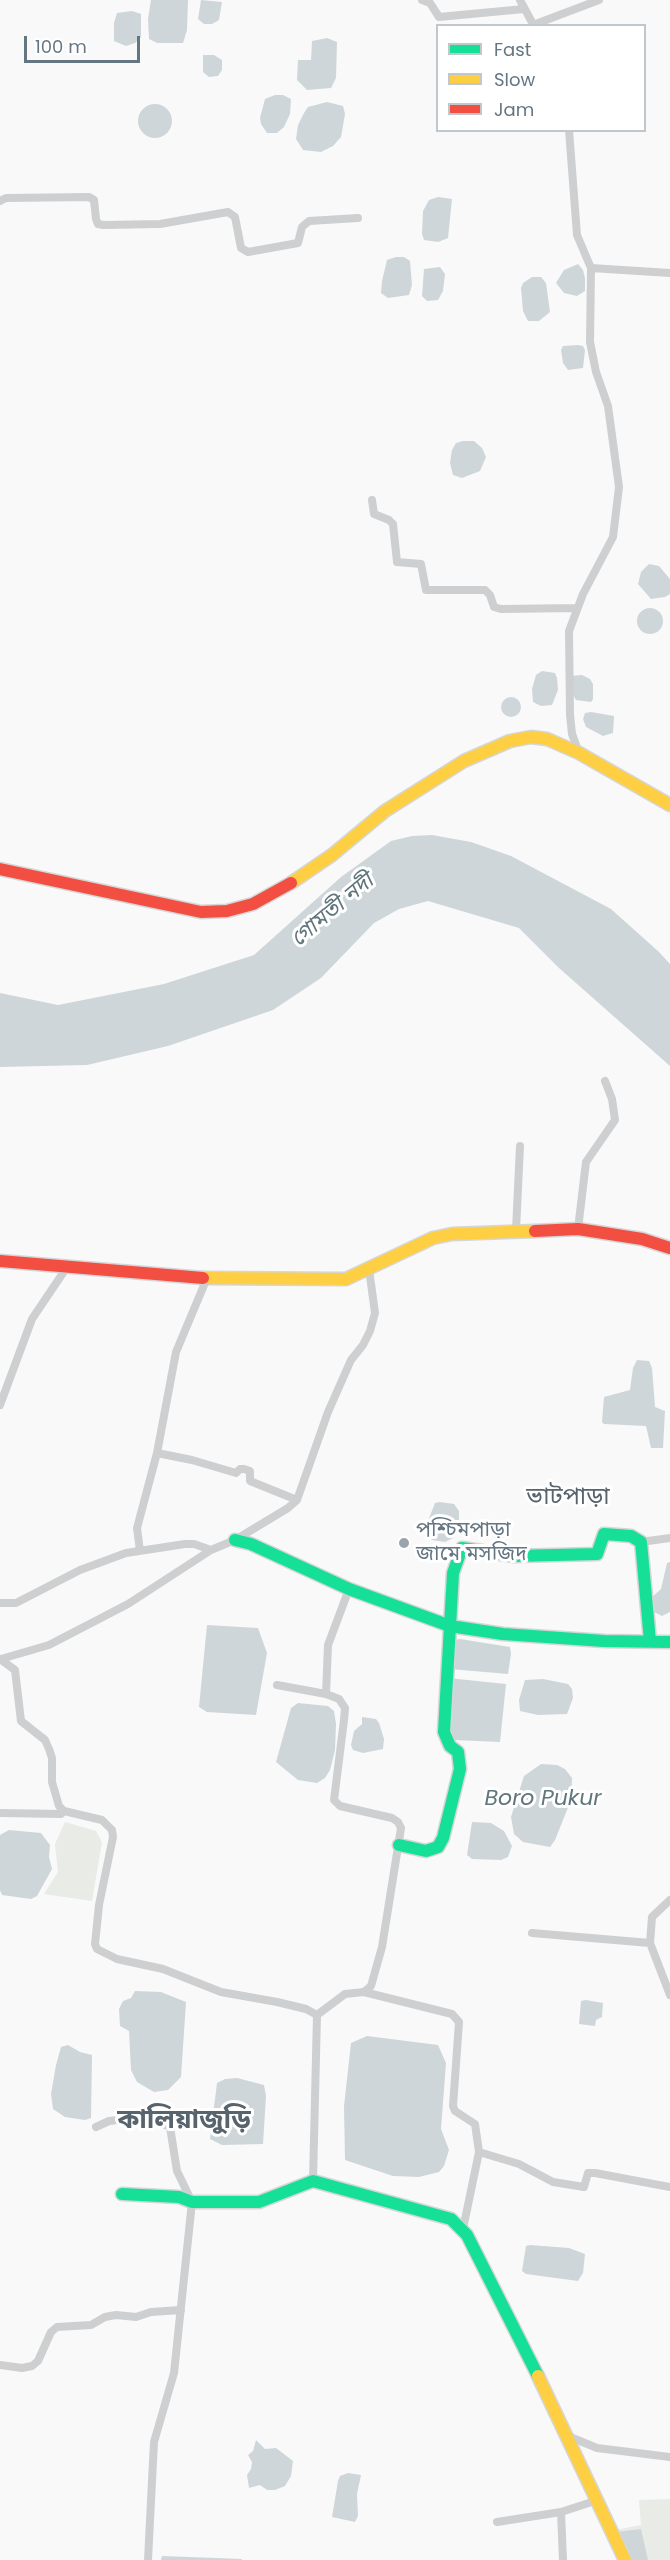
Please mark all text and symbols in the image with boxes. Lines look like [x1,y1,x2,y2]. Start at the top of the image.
scale bar [27,24,142,62]
legend [436,24,646,132]
text: 100 m [35,34,87,59]
text: Fast [494,37,531,62]
text: Slow [494,67,535,92]
text: Jam [494,97,534,122]
water label: গোমতী নদী [286,869,380,953]
district label: ভাটপাড়া [526,1484,610,1512]
place label: পশ্চিমপাড়া জামে মসজিদ [416,1518,527,1568]
marker: পশ্চিমপাড়া জামে মসজিদ [397,1536,411,1550]
water label: Boro Pukur [485,1786,601,1812]
district label: কালিয়াজুড়ি [117,2105,251,2137]

